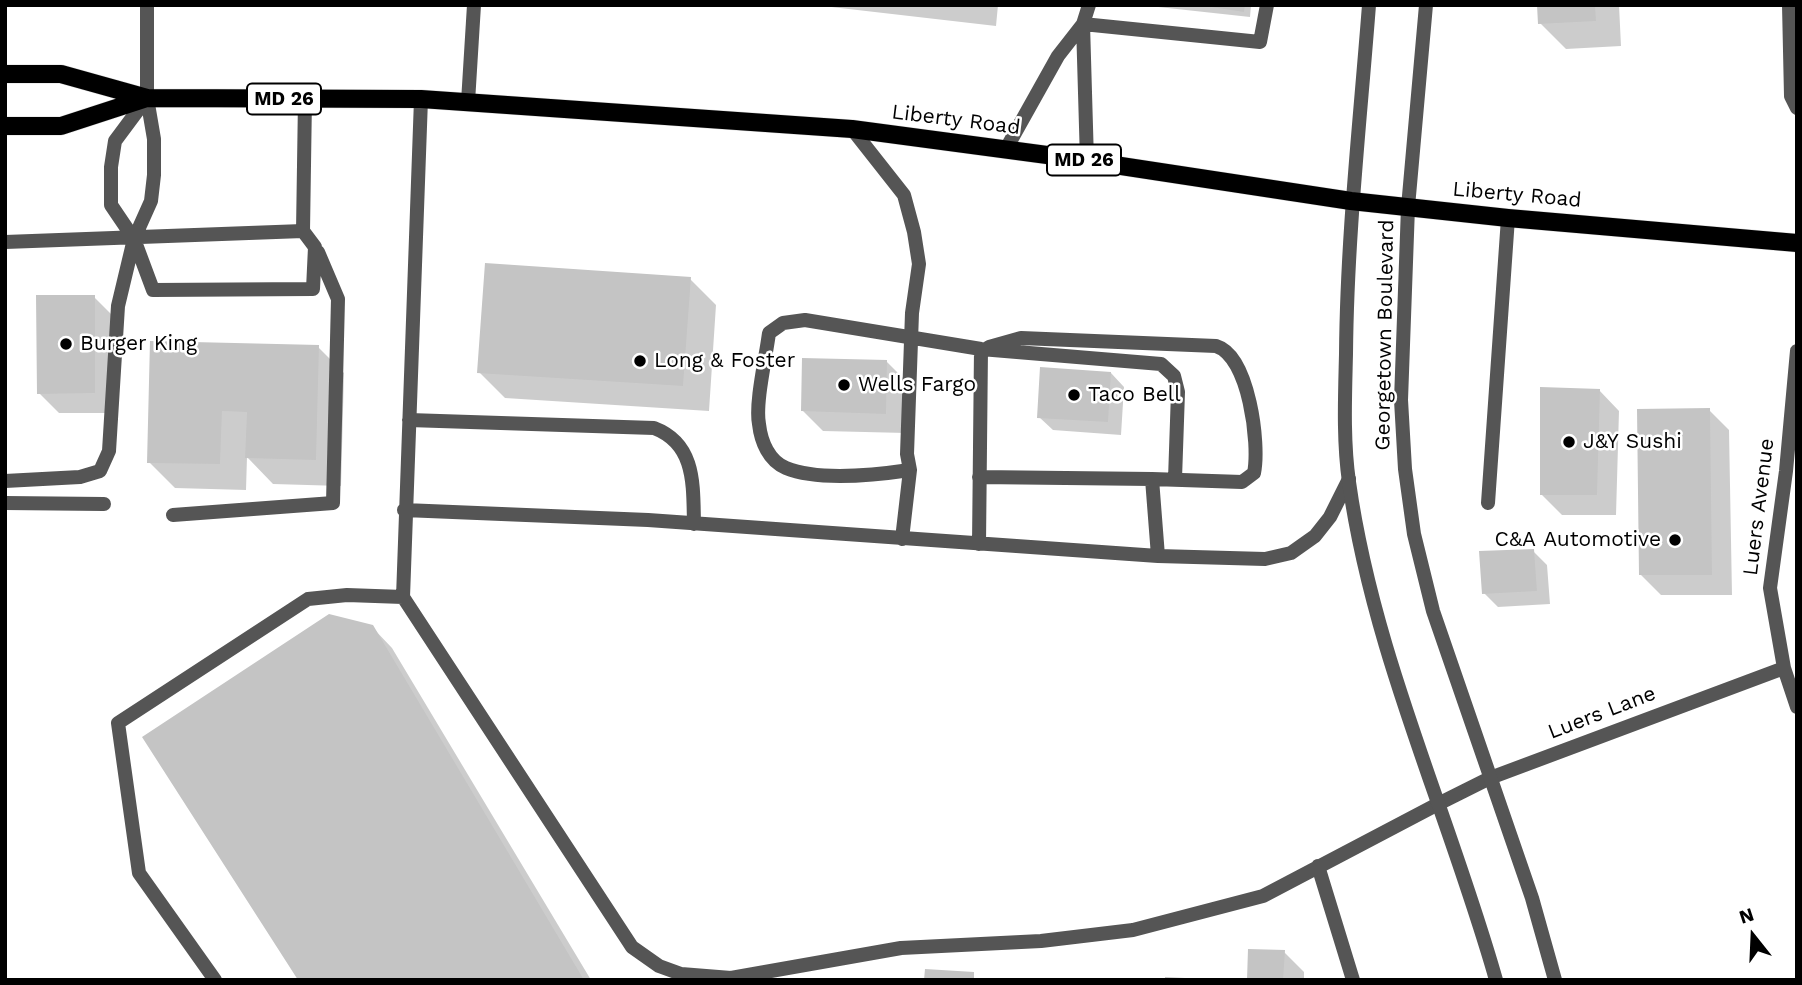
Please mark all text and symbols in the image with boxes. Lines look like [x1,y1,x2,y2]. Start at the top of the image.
road number: MD 26 [247,83,321,114]
street label: Liberty Road [890,100,1022,140]
road number: MD 26 [1047,144,1121,176]
street label: Liberty Road [1451,177,1583,213]
street label: Georgetown Boulevard [1370,219,1400,451]
place label: Burger King [80,331,197,357]
marker: Burger King [58,336,74,352]
place label: Long & Foster [654,348,795,374]
marker: Long & Foster [632,353,648,369]
place label: Wells Fargo [858,372,976,398]
marker: Wells Fargo [836,377,852,393]
place label: Taco Bell [1088,382,1181,408]
marker: Taco Bell [1066,387,1082,403]
place label: J&Y Sushi [1583,429,1682,455]
marker: J&Y Sushi [1561,434,1577,450]
street label: Luers Avenue [1738,437,1780,577]
place label: C&A Automotive [1495,527,1661,553]
marker: C&A Automotive [1667,532,1683,548]
street label: Luers Lane [1545,681,1659,745]
north arrow [1718,901,1788,971]
text: N [1736,902,1757,929]

